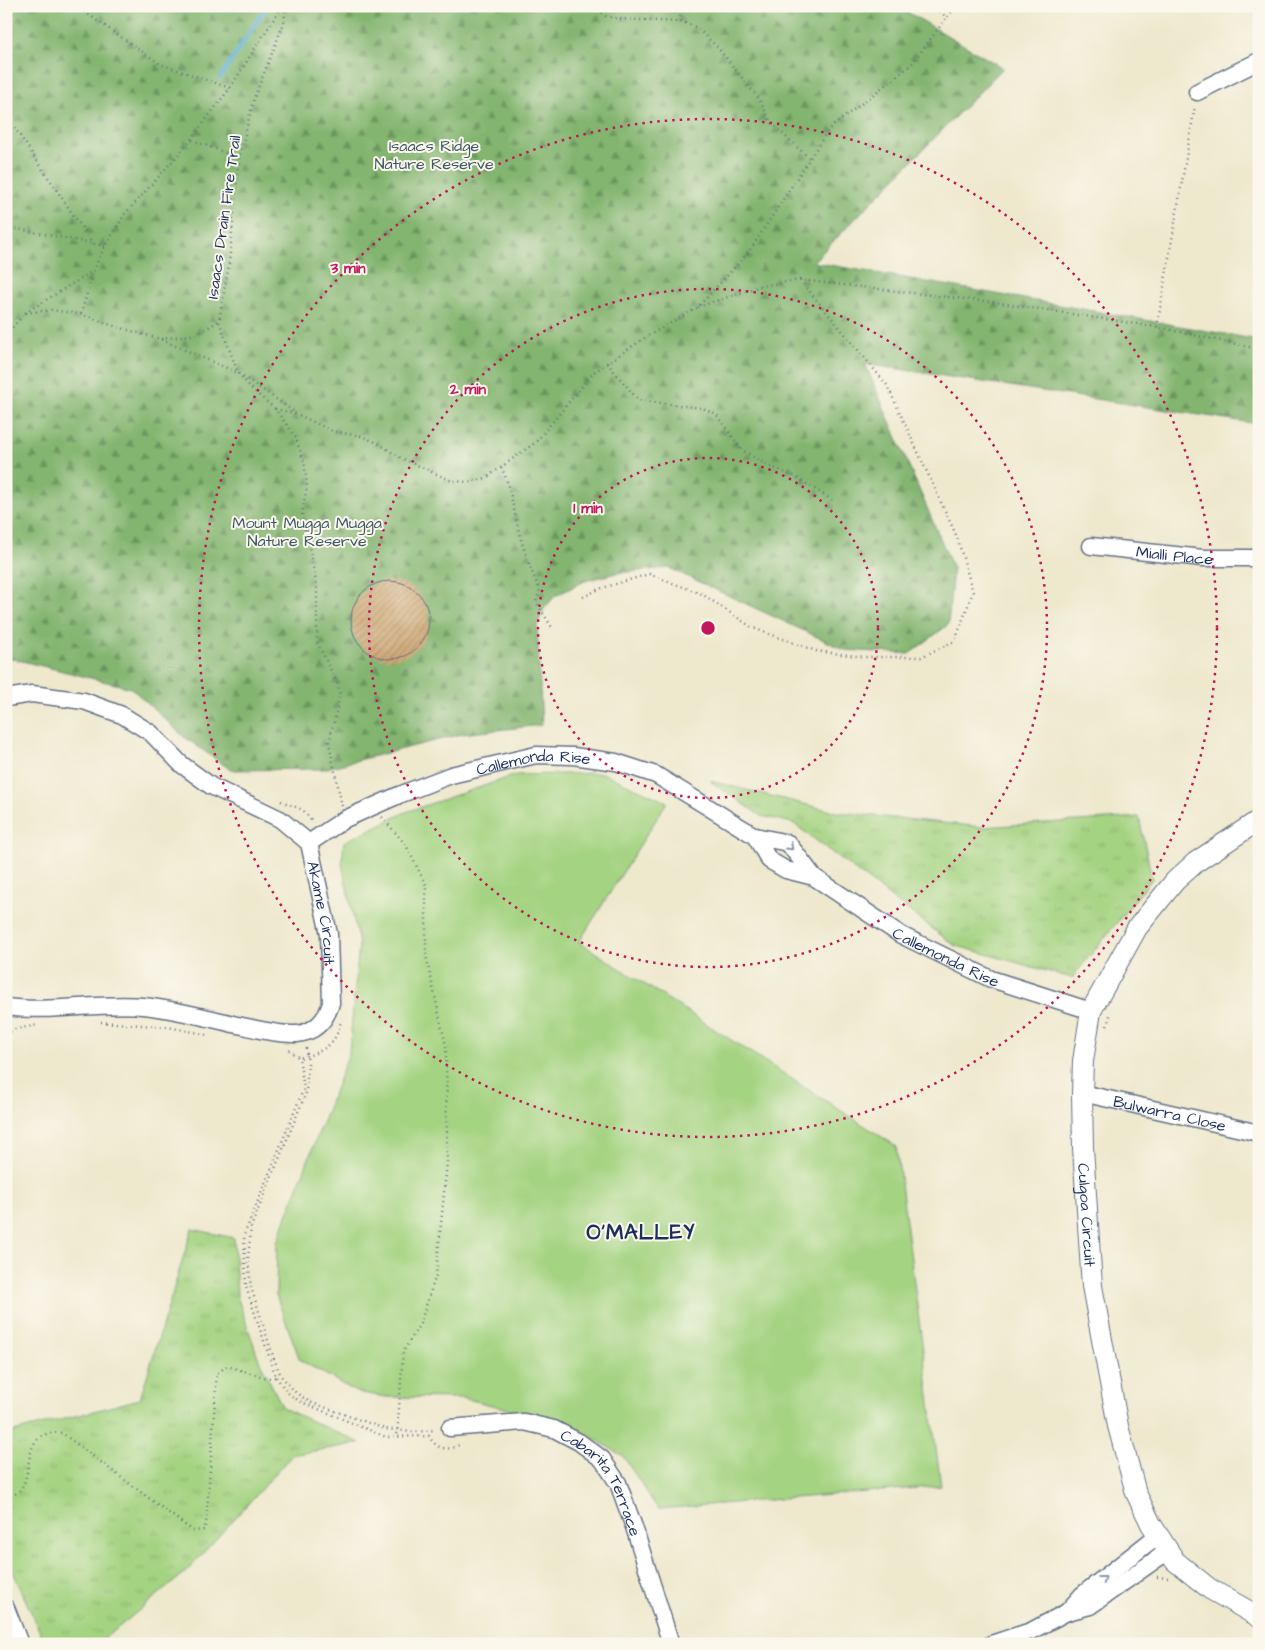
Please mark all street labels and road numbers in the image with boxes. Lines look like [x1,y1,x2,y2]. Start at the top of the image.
street label: Isaacs Drain Fire Trail [202,134,246,300]
street label: Mialli Place [1135,541,1213,570]
street label: Callemonda Rise [474,745,592,781]
street label: Akame Circuit [301,859,340,966]
street label: Callemonda Rise [888,922,1002,993]
street label: Bulwarra Close [1111,1090,1228,1137]
street label: Culgoa Circuit [1072,1163,1101,1268]
street label: Cabarita Terrace [556,1424,646,1539]

